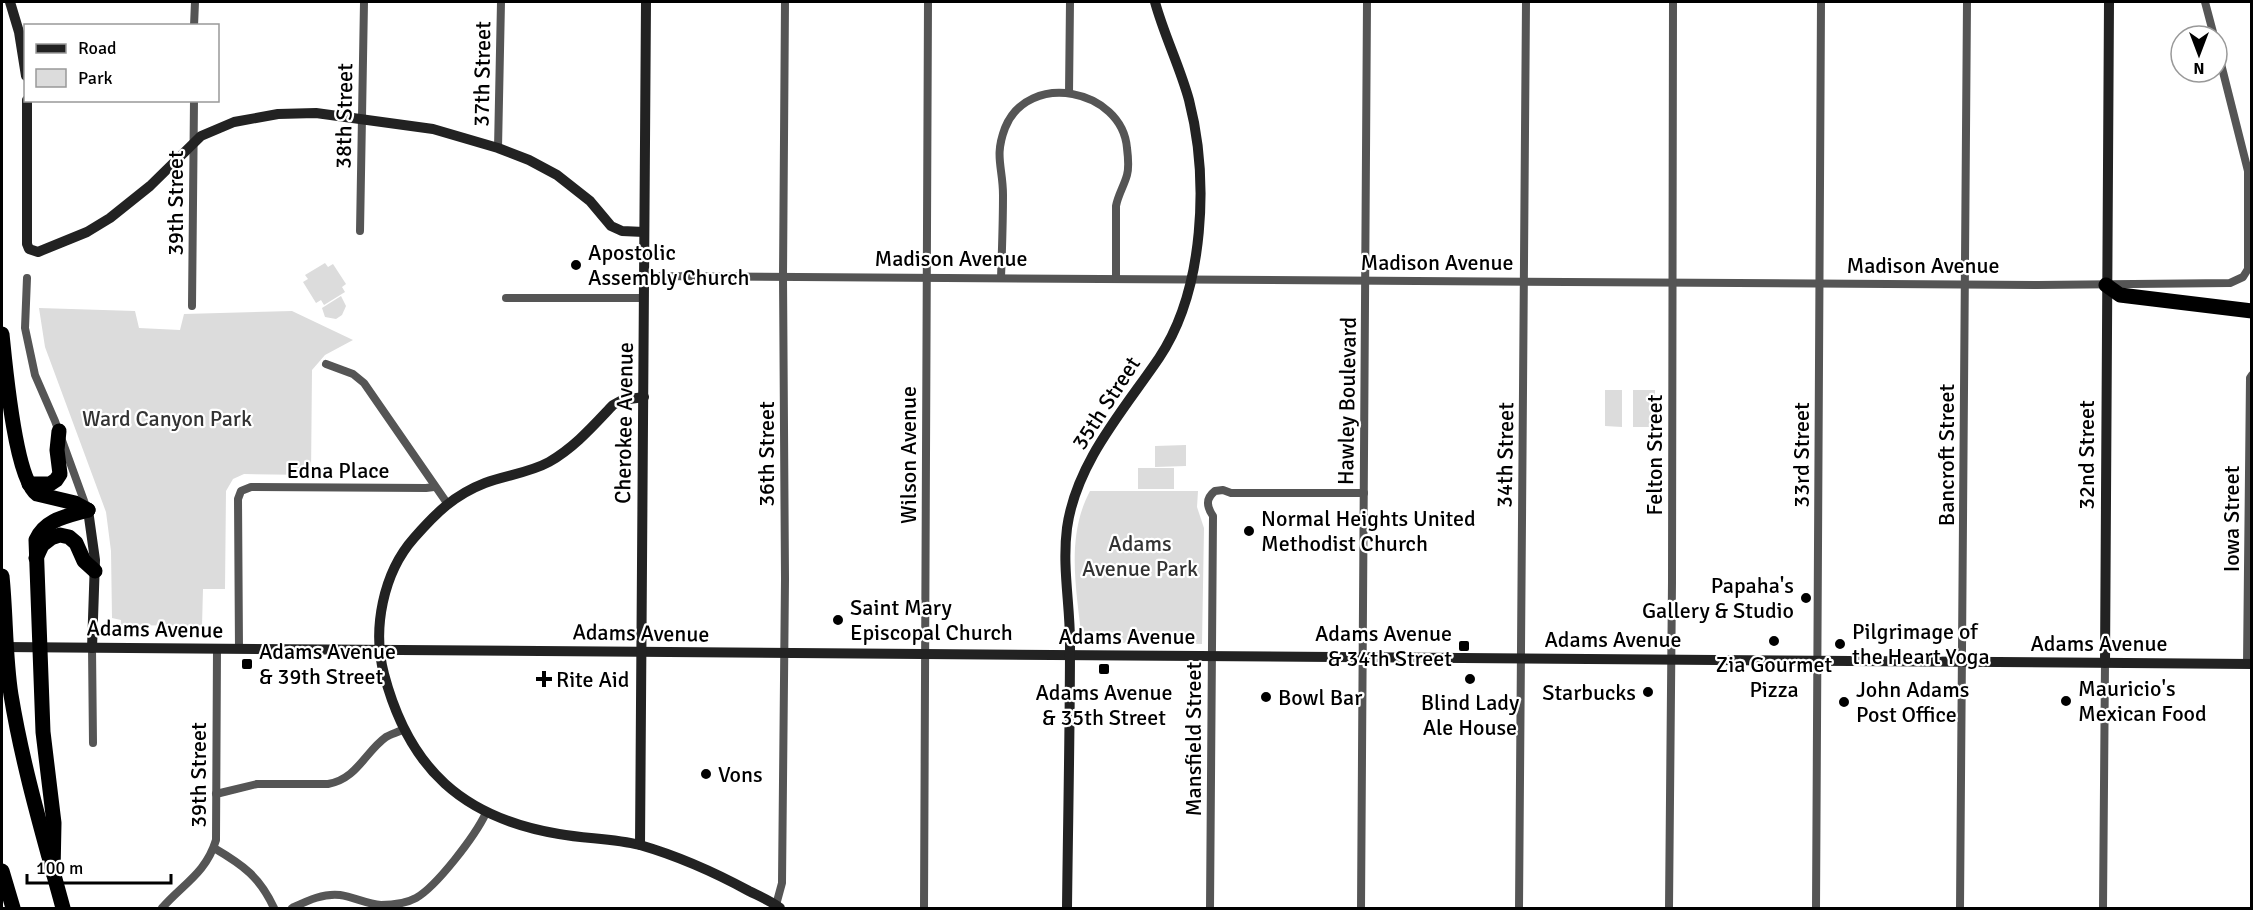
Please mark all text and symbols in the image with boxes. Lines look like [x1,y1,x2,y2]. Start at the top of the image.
street label: 37th Street [468,21,496,127]
legend [24,24,219,102]
north arrow [2169,24,2229,84]
text: Road [78,37,117,59]
text: N [2193,58,2205,78]
street label: 38th Street [330,63,358,169]
text: Park [78,67,113,89]
street label: 39th Street [162,150,189,256]
place label: Apostolic Assembly Church [588,239,750,291]
street label: Madison Avenue [874,245,1028,272]
street label: Madison Avenue [1360,249,1514,276]
street label: Madison Avenue [1846,252,2000,279]
marker: Apostolic Assembly Church [569,258,583,272]
street label: Hawley Boulevard [1332,317,1362,485]
street label: Cherokee Avenue [609,342,639,504]
street label: 35th Street [1066,351,1146,455]
street label: Bancroft Street [1933,384,1960,526]
street label: Wilson Avenue [895,386,922,524]
street label: Felton Street [1641,394,1668,516]
street label: 32nd Street [2073,400,2100,510]
street label: 36th Street [753,401,780,507]
street label: 34th Street [1491,402,1519,508]
street label: 33rd Street [1788,402,1815,508]
park label: Ward Canyon Park [82,405,252,432]
street label: Edna Place [286,457,390,484]
street label: Iowa Street [2218,465,2245,572]
place label: Normal Heights United Methodist Church [1261,505,1476,557]
marker: Normal Heights United Methodist Church [1242,524,1256,538]
park label: Adams Avenue Park [1082,530,1198,582]
place label: Papaha's Gallery & Studio [1642,572,1794,624]
marker: Papaha's Gallery & Studio [1799,591,1813,605]
place label: Saint Mary Episcopal Church [850,594,1013,646]
marker: Saint Mary Episcopal Church [831,613,845,627]
street label: Adams Avenue [86,614,224,644]
street label: Adams Avenue [572,618,710,648]
place label: Pilgrimage of the Heart Yoga [1852,618,1990,670]
place label: Adams Avenue & 34th Street [1315,620,1452,672]
street label: Adams Avenue [1059,623,1195,650]
street label: Adams Avenue [1545,626,1681,653]
street label: Adams Avenue [2031,630,2167,657]
marker: Zia Gourmet Pizza [1767,634,1781,648]
marker: Pilgrimage of the Heart Yoga [1833,637,1847,651]
place label: Adams Avenue & 39th Street [259,638,396,690]
marker: Adams Avenue & 34th Street [1457,639,1471,653]
place label: Zia Gourmet Pizza [1716,651,1832,703]
marker: Adams Avenue & 39th Street [240,657,254,671]
street label: Mansfield Street [1180,661,1207,816]
marker: Adams Avenue & 35th Street [1097,662,1111,676]
place label: Rite Aid [556,666,630,693]
marker: Rite Aid [537,672,551,686]
marker: Blind Lady Ale House [1463,672,1477,686]
place label: Mauricio's Mexican Food [2078,675,2207,727]
place label: John Adams Post Office [1856,676,1969,728]
place label: Adams Avenue & 35th Street [1036,679,1172,731]
place label: Starbucks [1542,679,1636,706]
place label: Bowl Bar [1278,684,1362,711]
marker: Starbucks [1641,685,1655,699]
place label: Blind Lady Ale House [1421,689,1520,741]
marker: Bowl Bar [1259,690,1273,704]
marker: Mauricio's Mexican Food [2059,694,2073,708]
marker: John Adams Post Office [1837,695,1851,709]
street label: 39th Street [185,722,212,828]
place label: Vons [718,761,763,788]
marker: Vons [699,767,713,781]
scale bar [27,847,171,885]
text: 100 m [36,857,83,879]

